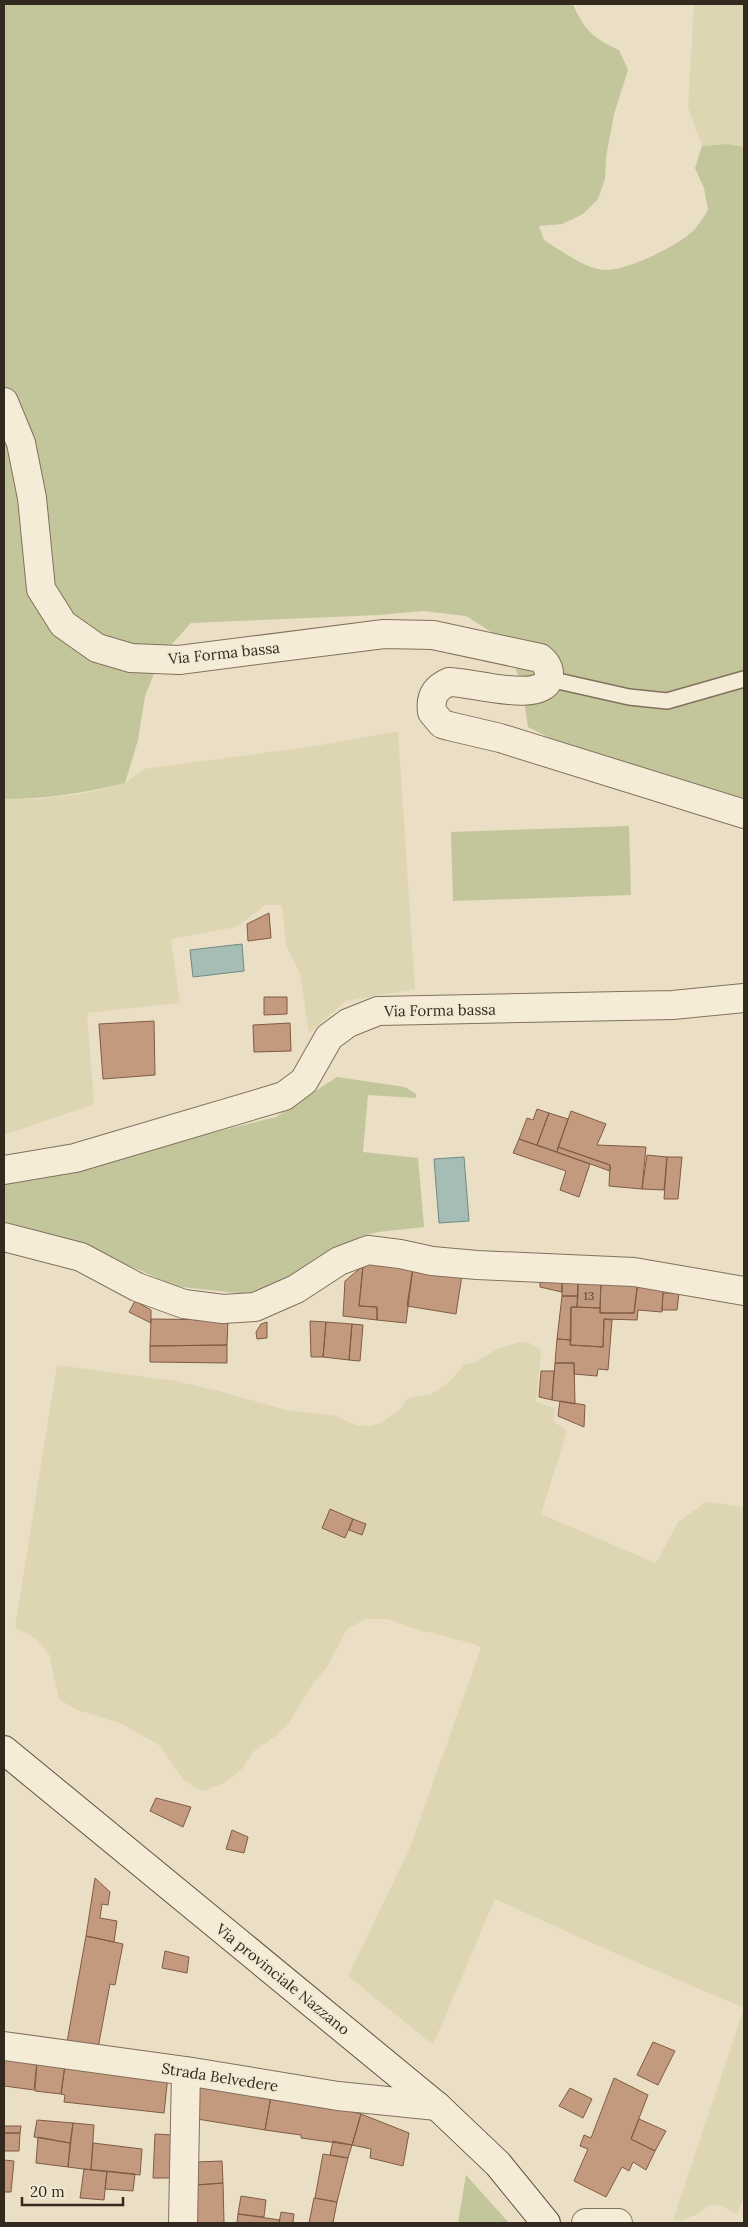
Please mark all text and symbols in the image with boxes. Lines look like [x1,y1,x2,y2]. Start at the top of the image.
street label: Via Forma bassa [166,638,281,668]
street label: Via Forma bassa [383,1000,496,1020]
house number: 13 [583,1288,595,1303]
street label: Via provinciale Nazzano [212,1919,354,2039]
street label: Strada Belvedere [160,2058,280,2096]
scale bar [22,2174,124,2206]
text: 20 m [30,2182,65,2201]

